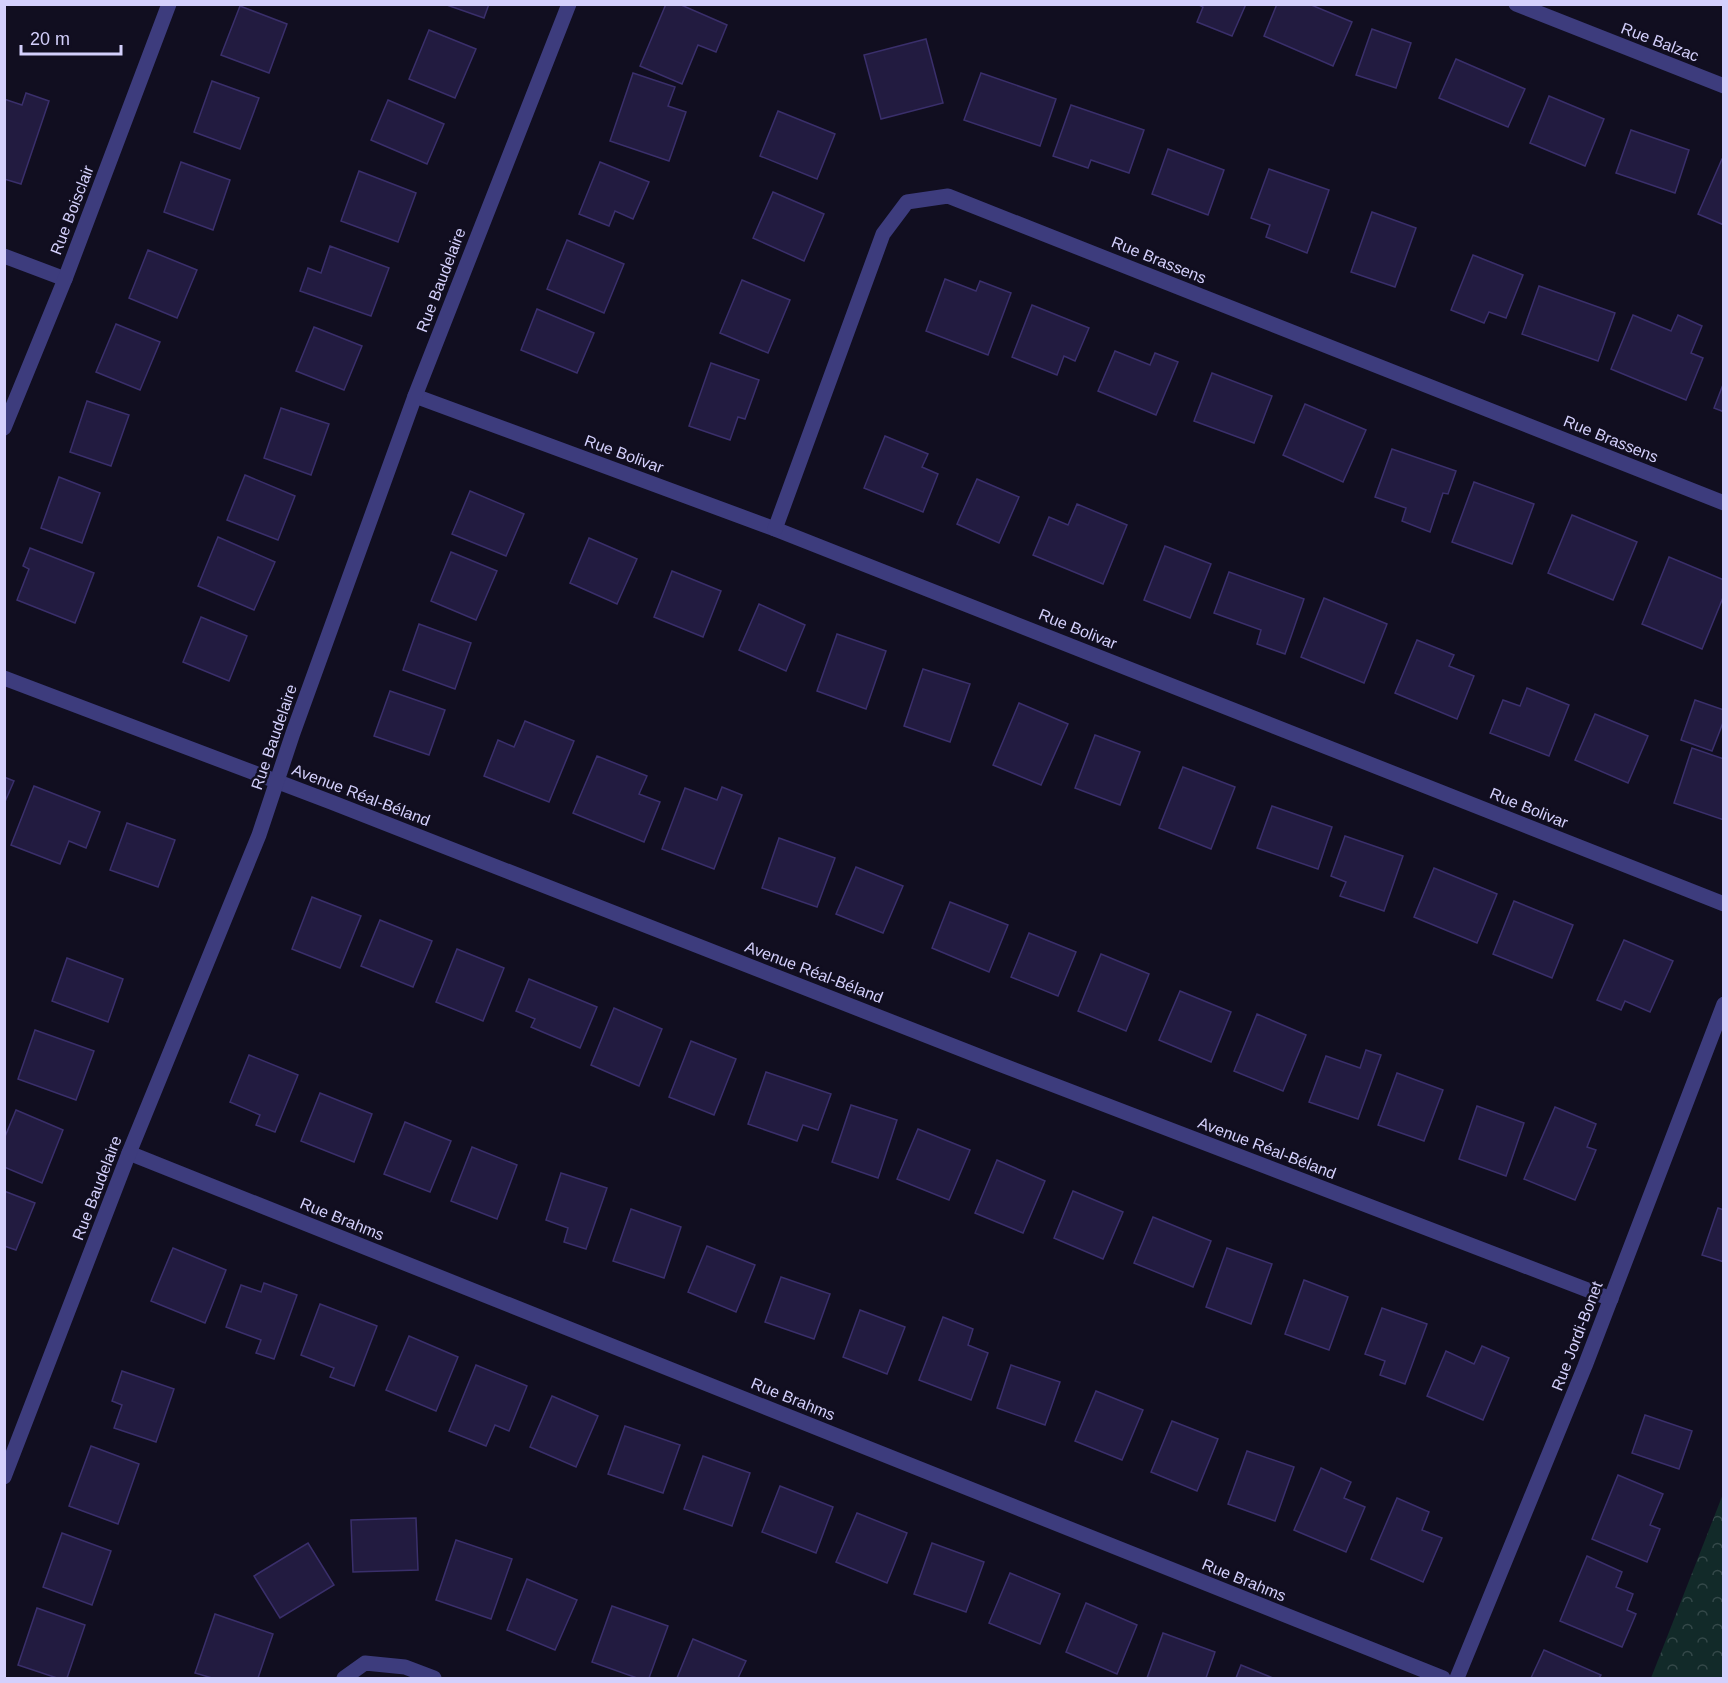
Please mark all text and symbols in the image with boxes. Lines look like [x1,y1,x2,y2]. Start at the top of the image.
scale bar [21,18,122,56]
street label: Rue Balzac [1619,19,1701,65]
text: 20 m [30,29,70,49]
street label: Rue Boisclair [47,162,97,257]
street label: Rue Baudelaire [413,225,469,335]
street label: Rue Brassens [1109,233,1209,287]
street label: Rue Brassens [1561,412,1661,466]
street label: Rue Bolivar [582,432,666,476]
street label: Rue Bolivar [1036,606,1120,653]
street label: Rue Baudelaire [248,682,300,792]
street label: Avenue Réal-Béland [290,761,432,829]
street label: Rue Bolivar [1487,785,1571,832]
street label: Avenue Réal-Béland [743,938,885,1006]
street label: Avenue Réal-Béland [1196,1114,1338,1182]
street label: Rue Baudelaire [69,1133,125,1243]
street label: Rue Brahms [298,1194,386,1244]
street label: Rue Jordi-Bonet [1548,1278,1606,1393]
street label: Rue Brahms [749,1374,837,1424]
street label: Rue Brahms [1200,1555,1288,1605]

